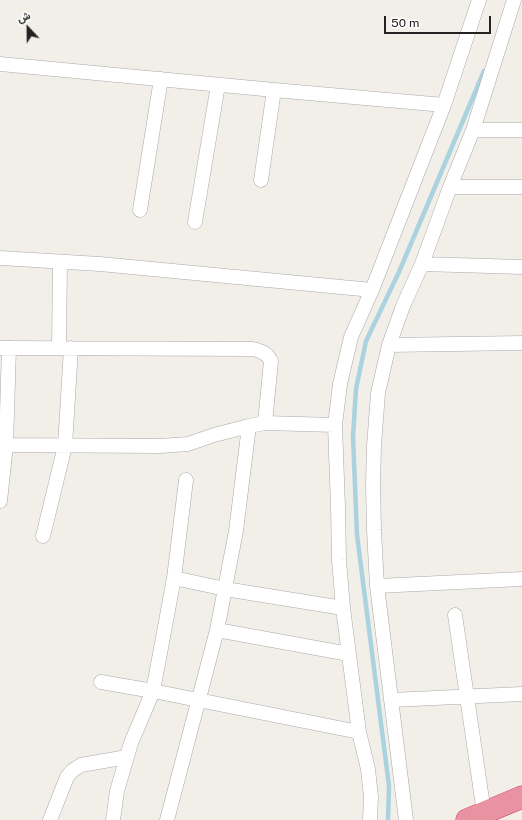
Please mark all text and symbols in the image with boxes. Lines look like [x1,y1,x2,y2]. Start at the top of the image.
north arrow [8,8,48,48]
scale bar [386,8,493,34]
text: ش [15,9,32,25]
text: 50 m [391,16,419,30]

